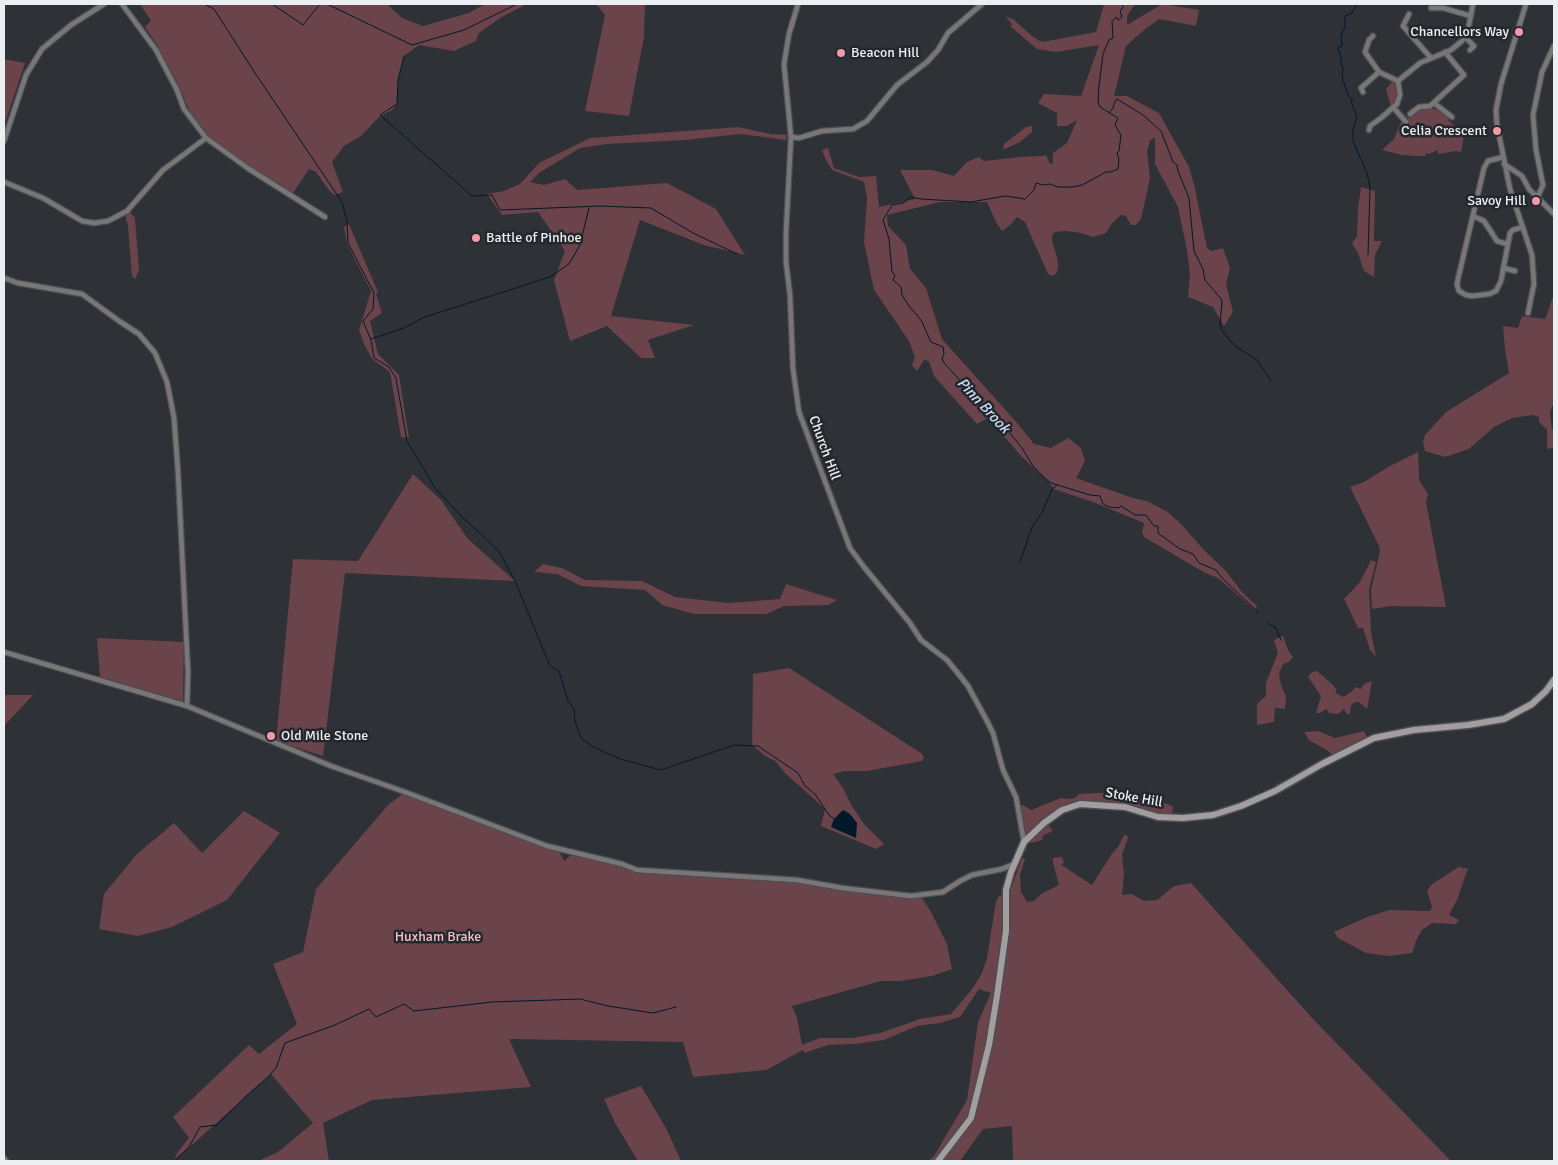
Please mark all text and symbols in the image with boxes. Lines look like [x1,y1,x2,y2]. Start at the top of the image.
place label: Chancellors Way [1410,24,1509,40]
marker: Chancellors Way [1513,26,1525,38]
place label: Beacon Hill [851,45,919,61]
marker: Beacon Hill [835,47,847,59]
place label: Celia Crescent [1401,123,1487,139]
marker: Celia Crescent [1491,125,1503,137]
place label: Savoy Hill [1467,193,1526,209]
marker: Savoy Hill [1530,195,1542,207]
place label: Battle of Pinhoe [486,230,582,246]
marker: Battle of Pinhoe [470,232,482,244]
water label: Pinn Brook [953,374,1013,438]
street label: Church Hill [805,414,843,482]
place label: Old Mile Stone [281,728,368,744]
marker: Old Mile Stone [265,730,277,742]
street label: Stoke Hill [1104,785,1164,811]
park label: Huxham Brake [395,929,481,945]

